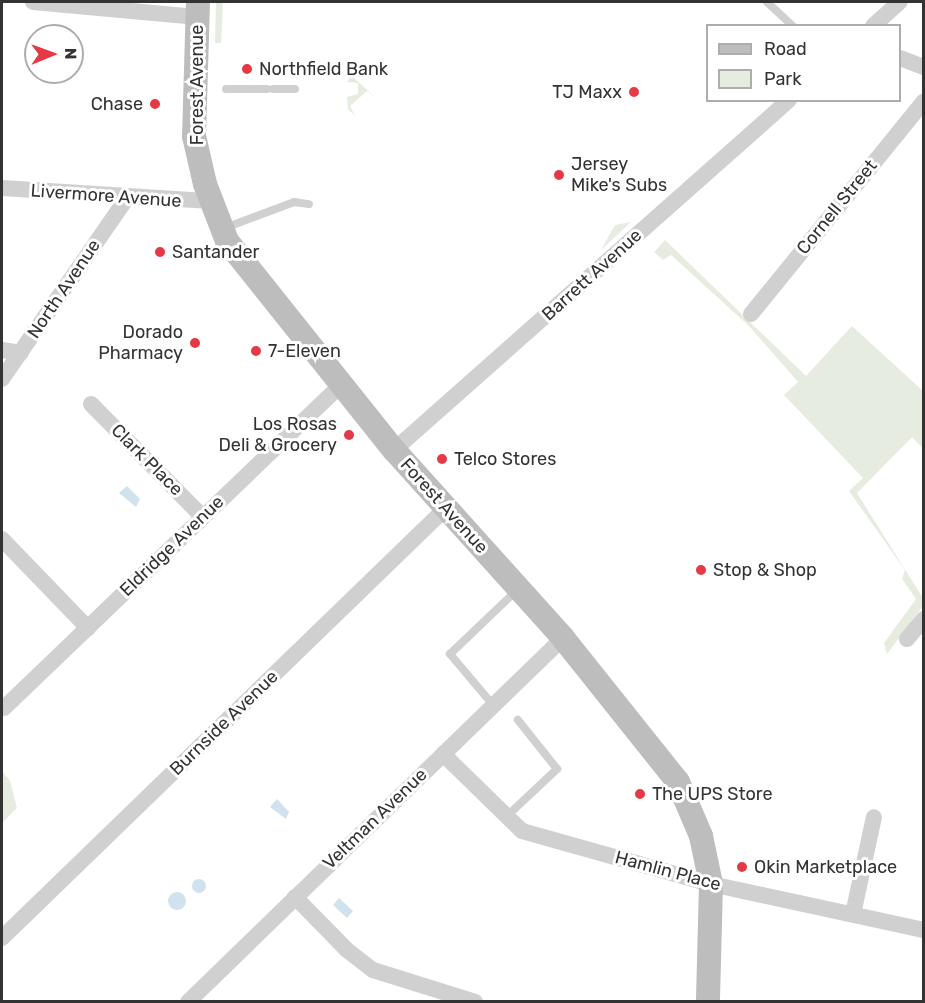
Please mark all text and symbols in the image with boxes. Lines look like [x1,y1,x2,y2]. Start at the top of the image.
north arrow [24,24,84,84]
street label: Forest Avenue [186,24,208,146]
legend [706,24,901,102]
text: Road [764,38,807,60]
text: N [61,48,80,60]
place label: Northfield Bank [259,58,388,80]
marker: Northfield Bank [240,62,254,76]
text: Park [764,68,801,90]
place label: TJ Maxx [552,81,622,103]
marker: TJ Maxx [627,85,641,99]
place label: Chase [91,93,143,115]
marker: Chase [148,97,162,111]
place label: Jersey Mike's Subs [571,154,667,196]
street label: Cornell Street [792,155,882,259]
marker: Jersey Mike's Subs [552,168,566,182]
street label: Livermore Avenue [30,180,182,212]
street label: Barrett Avenue [538,224,646,326]
street label: North Avenue [23,235,105,343]
place label: Santander [172,241,259,263]
marker: Santander [153,245,167,259]
place label: Dorado Pharmacy [98,322,183,364]
marker: Dorado Pharmacy [188,336,202,350]
place label: 7-Eleven [268,340,341,362]
marker: 7-Eleven [249,344,263,358]
place label: Los Rosas Deli & Grocery [218,414,337,456]
street label: Clark Place [107,420,187,500]
marker: Los Rosas Deli & Grocery [342,428,356,442]
place label: Telco Stores [454,448,556,470]
marker: Telco Stores [435,452,449,466]
street label: Forest Avenue [395,454,493,558]
street label: Eldridge Avenue [116,491,228,601]
place label: Stop & Shop [713,559,817,581]
marker: Stop & Shop [694,563,708,577]
street label: Burnside Avenue [165,666,283,780]
street label: Veltman Avenue [318,764,432,874]
place label: The UPS Store [652,783,773,805]
marker: The UPS Store [633,787,647,801]
street label: Hamlin Place [613,846,723,896]
place label: Okin Marketplace [754,856,897,878]
marker: Okin Marketplace [735,860,749,874]

